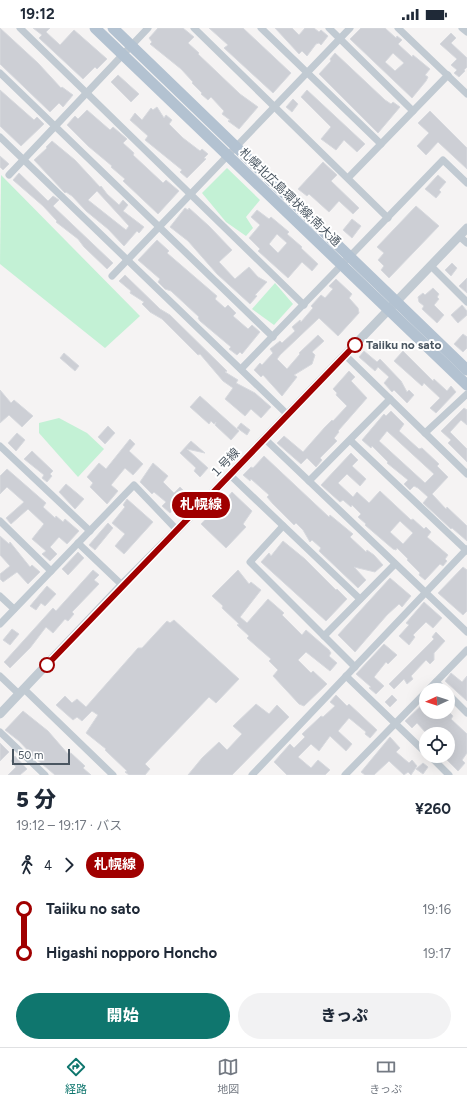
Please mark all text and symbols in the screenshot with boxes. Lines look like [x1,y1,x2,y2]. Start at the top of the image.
text: 19:12 [20,5,55,23]
street label: 札幌北広島環状線;南大通 [237,145,343,249]
marker: Taiiku no sato [347,337,363,353]
place label: Taiiku no sato [366,338,441,352]
street label: １号線 [207,445,243,481]
line badge: 札幌線 [178,492,224,518]
text: 札幌線 [180,496,222,513]
unlabelled marker [39,657,55,673]
north arrow [419,683,455,719]
map controls [419,683,455,763]
button: locate [419,727,455,763]
scale bar [12,747,70,766]
text: 50 m [18,749,43,762]
text: 5 分 [16,786,56,813]
text: ¥260 [415,800,451,818]
text: 19:12 – 19:17 · バス [16,818,122,833]
icon: walk [16,854,38,876]
icon: forward [58,854,80,876]
text: 札幌線 [94,856,136,873]
text: 4 [44,858,52,873]
text: Taiiku no sato [46,900,140,918]
text: 19:16 [422,902,451,917]
text: Higashi nopporo Honcho [46,944,217,962]
text: 19:17 [423,946,451,961]
button: 開始 [16,993,230,1039]
button: きっぷ [238,993,451,1039]
tab: 経路 [65,1056,87,1096]
tab: 地図 [217,1056,239,1096]
tab: きっぷ [369,1056,402,1096]

